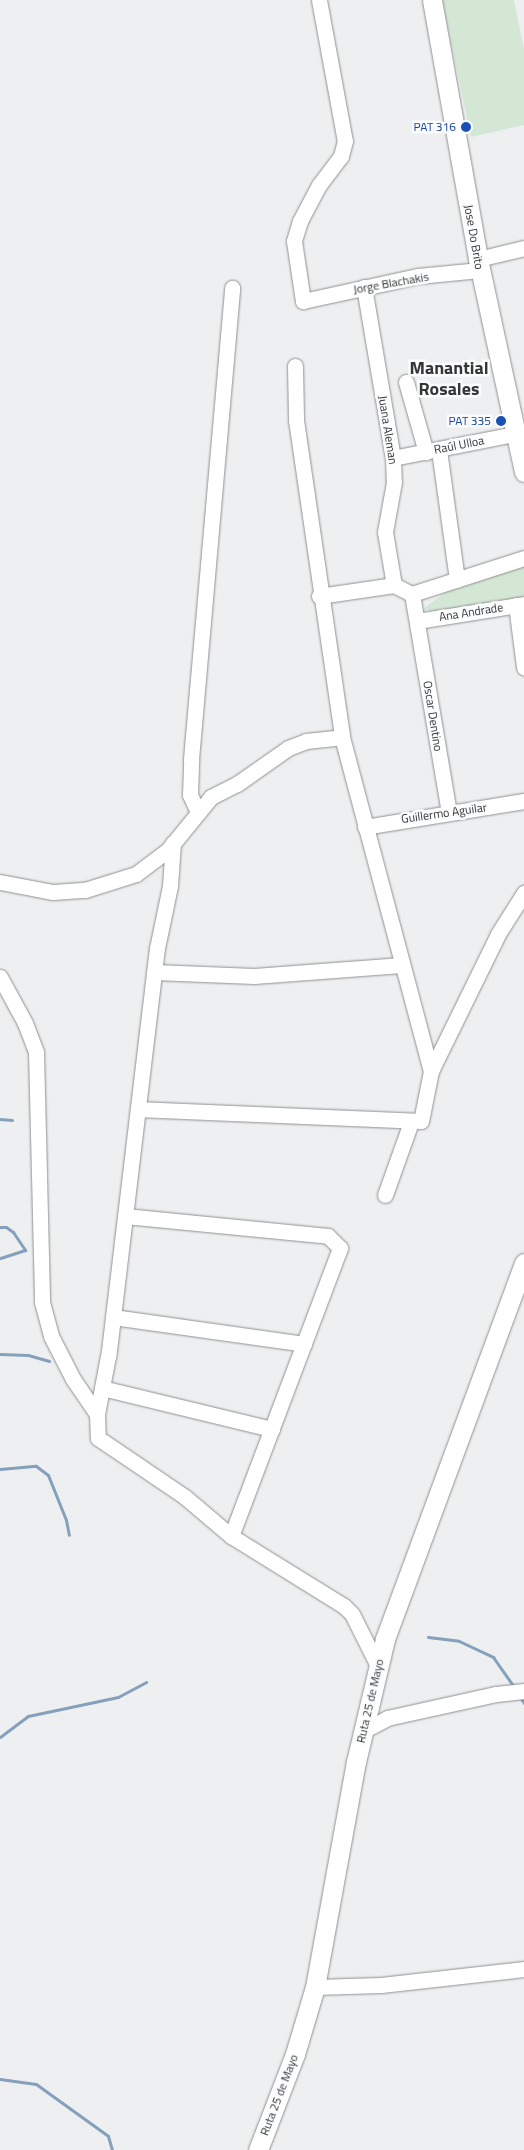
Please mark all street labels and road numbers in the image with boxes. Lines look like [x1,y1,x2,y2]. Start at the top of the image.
street label: Jose Do Brito [461,204,487,270]
street label: Jorge Blachakis [352,269,430,297]
street label: Juana Aleman [375,395,401,465]
street label: Raúl Ulloa [433,433,485,457]
street label: Ana Andrade [438,600,504,624]
street label: Oscar Dentino [420,680,446,752]
street label: Guillermo Aguilar [400,800,488,826]
street label: Ruta 25 de Mayo [353,1658,387,1744]
street label: Ruta 25 de Mayo [257,2052,301,2138]

